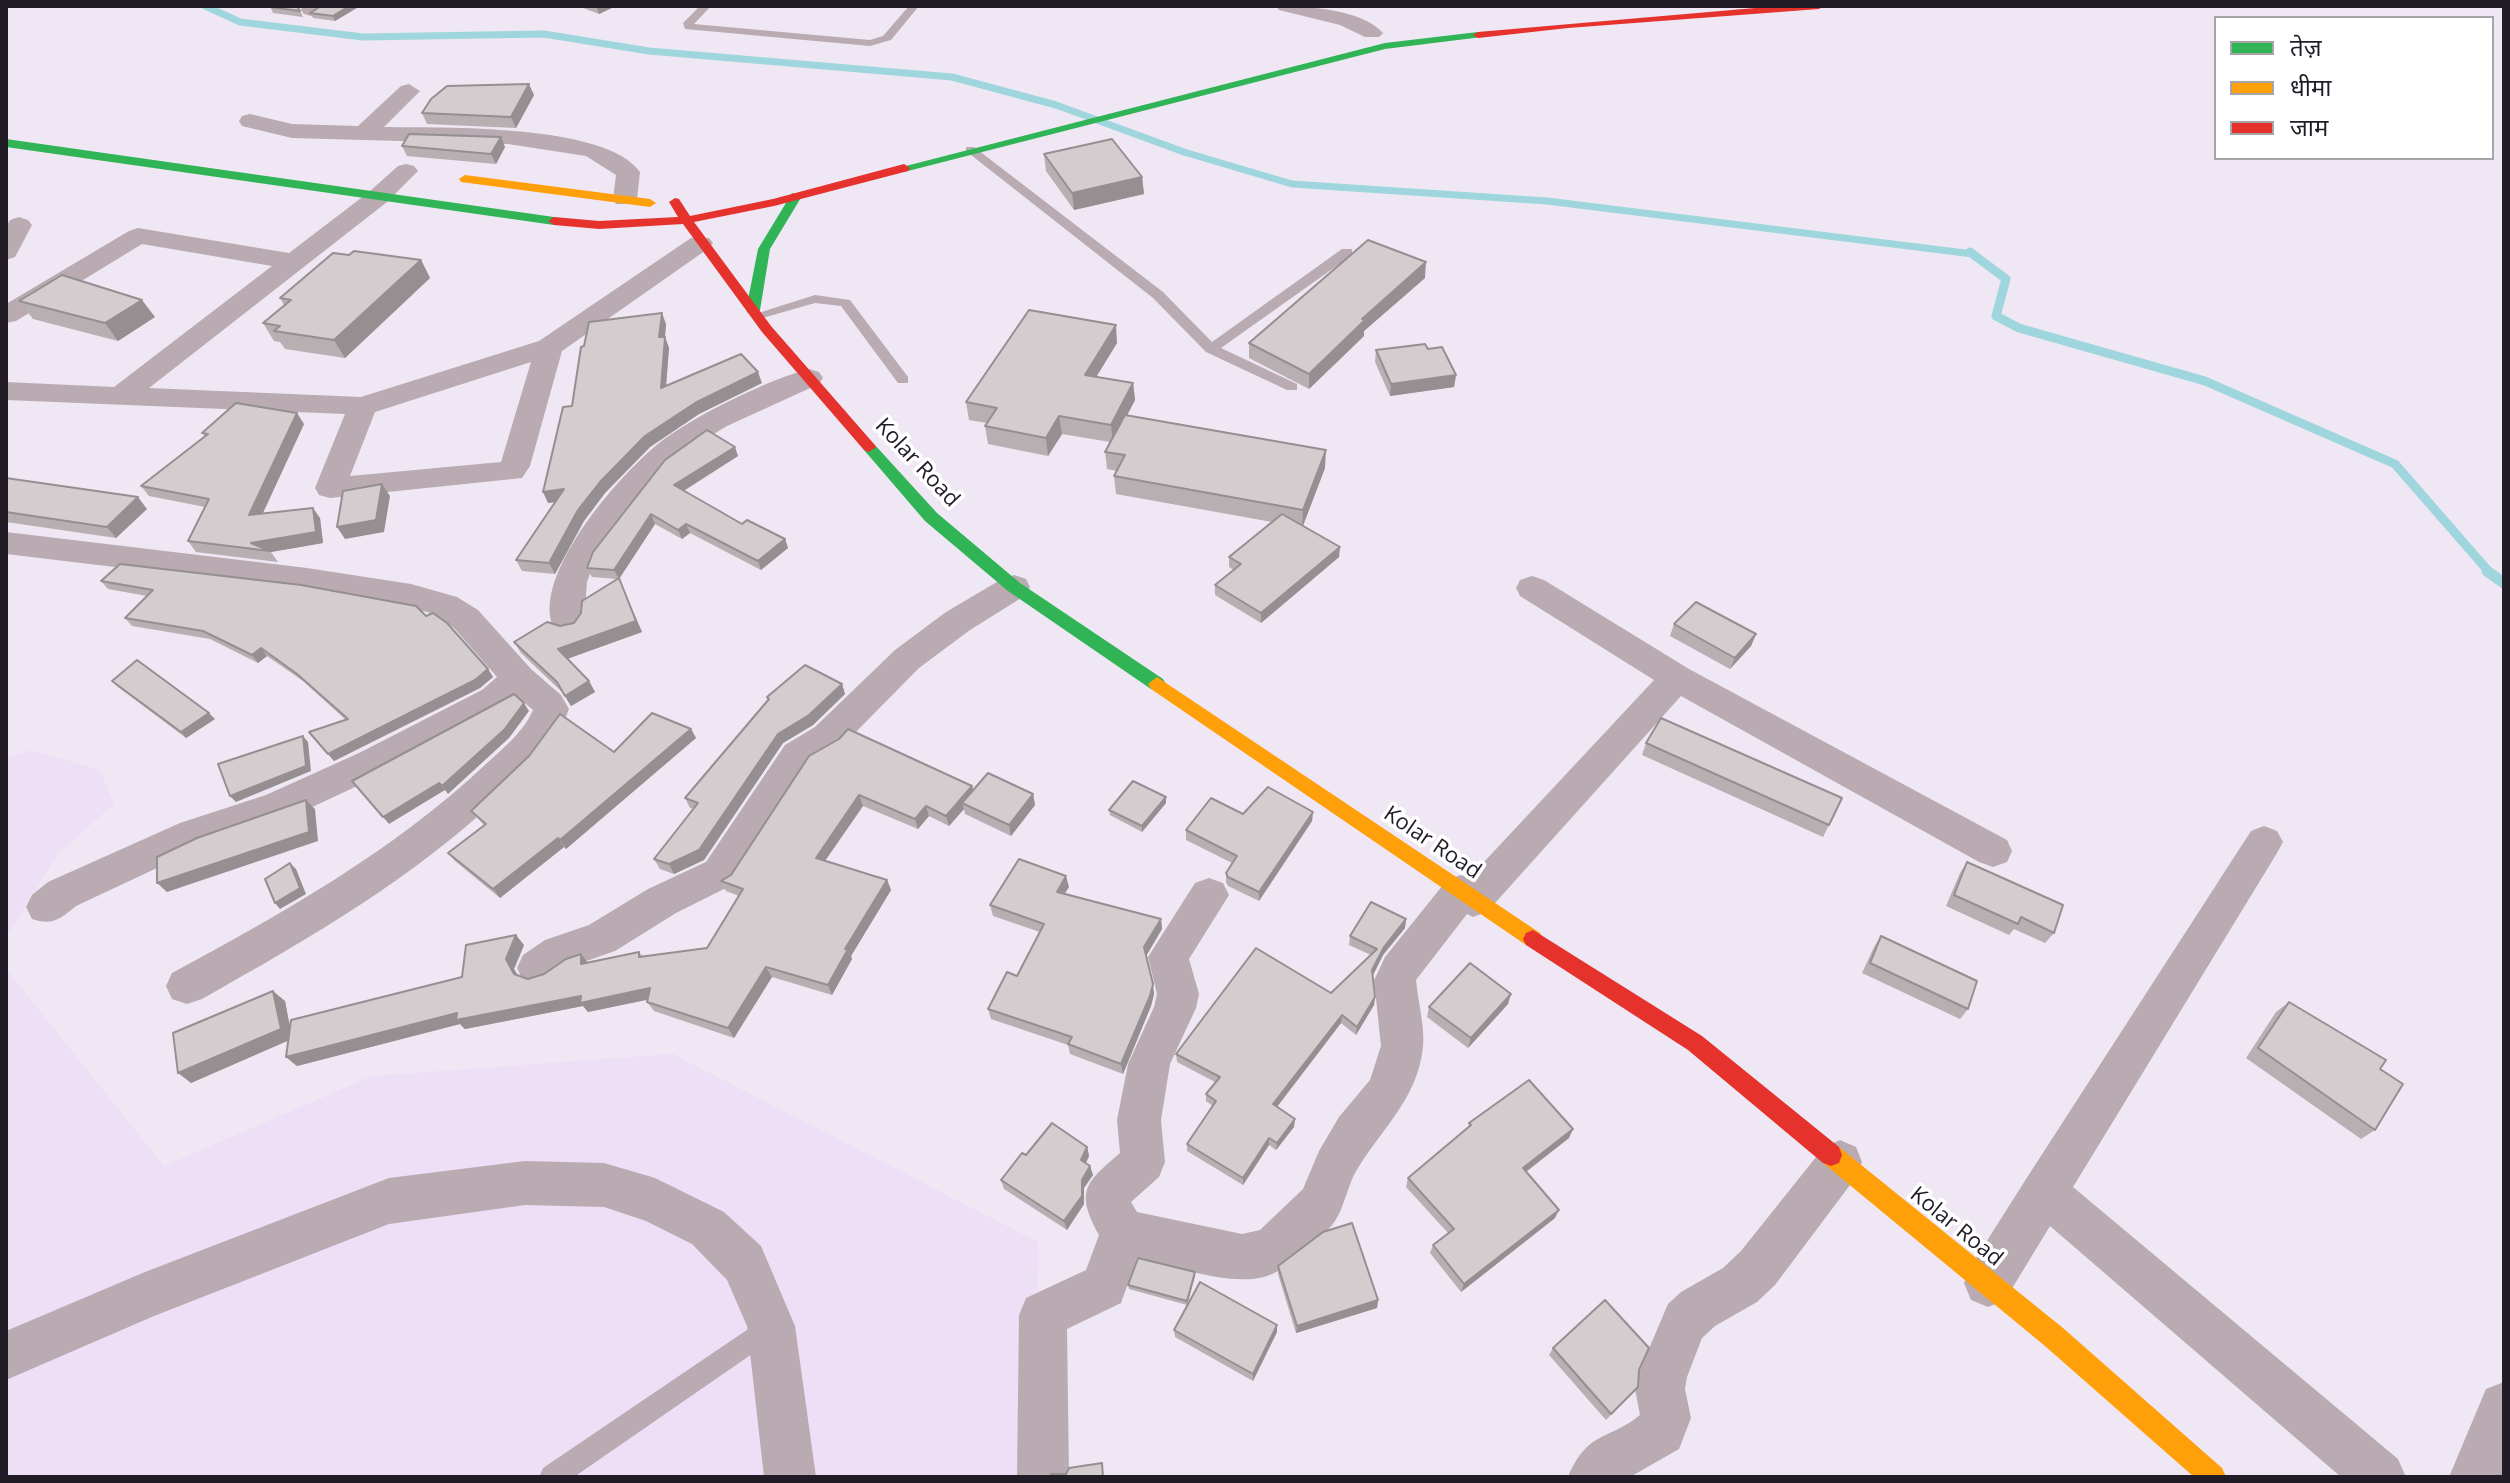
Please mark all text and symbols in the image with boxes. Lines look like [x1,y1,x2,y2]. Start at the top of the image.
legend [2214,16,2494,160]
text: तेज़ [2290,30,2322,63]
text: धीमा [2290,70,2332,103]
text: जाम [2290,110,2328,143]
street label: Kolar Road [869,413,965,513]
street label: Kolar Road [1378,801,1486,885]
street label: Kolar Road [1904,1182,2008,1272]

